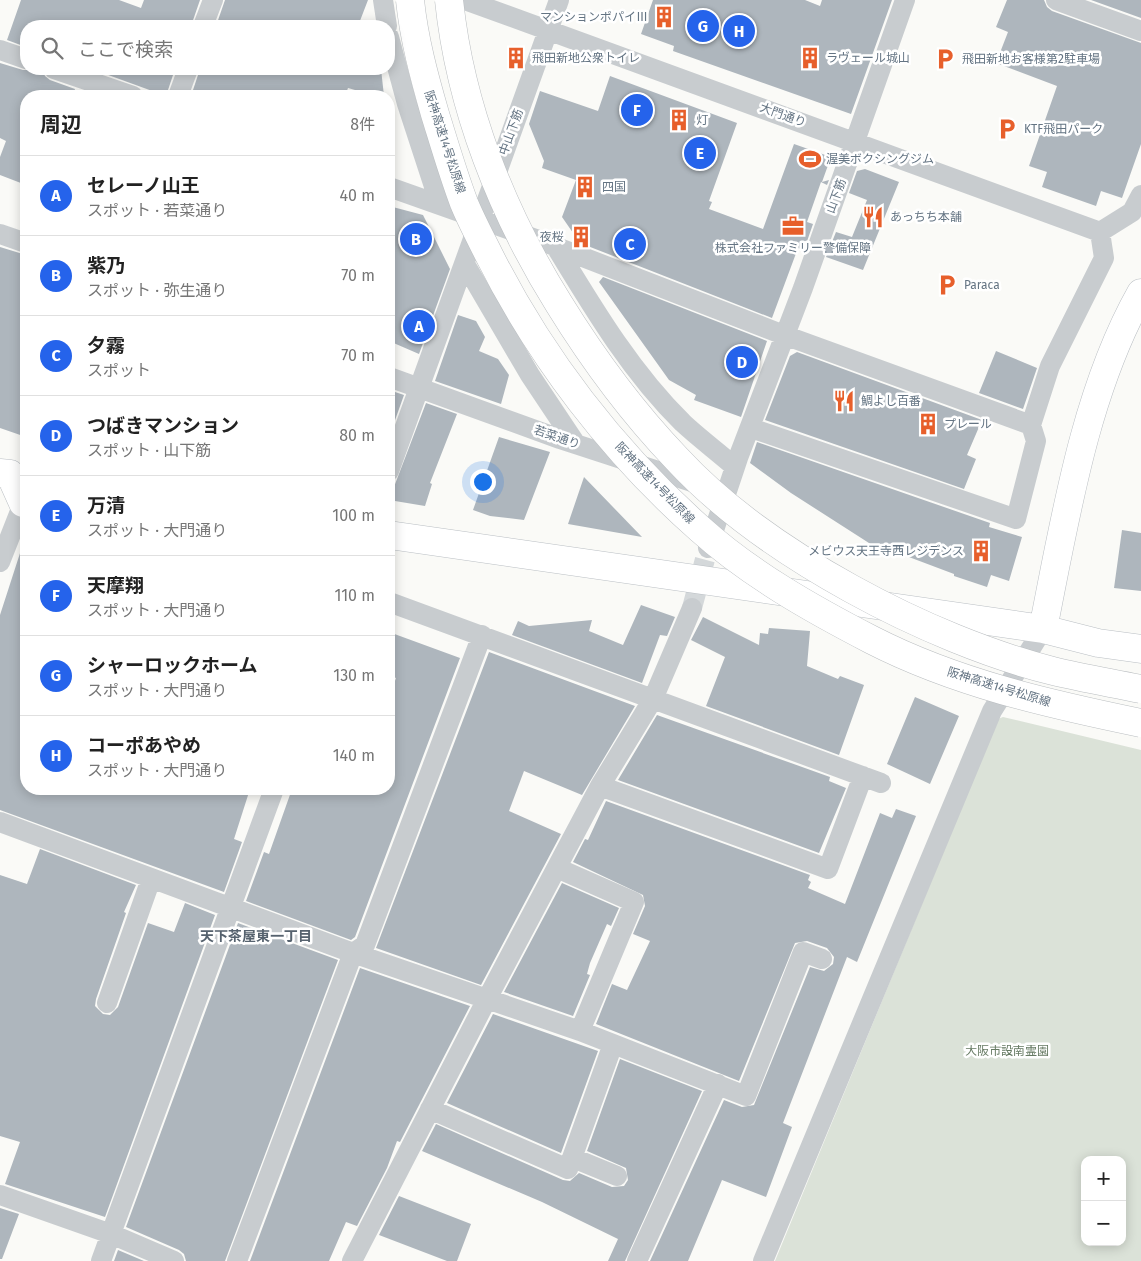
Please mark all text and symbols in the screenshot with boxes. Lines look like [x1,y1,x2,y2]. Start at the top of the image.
building icon: マンションポパイⅢ [651,4,677,30]
pin: G [687,7,719,45]
place label: マンションポパイⅢ [540,10,648,24]
pin: H [723,12,755,50]
search box [20,20,395,75]
icon: search [38,34,66,62]
text: ここで検索 [78,38,173,61]
building icon: 飛田新地公衆トイレ [503,45,529,71]
building icon: ラヴェール城山 [797,45,823,71]
parking icon: 飛田新地お客様第2駐車場 [932,46,958,72]
place label: 飛田新地公衆トイレ [532,51,640,65]
place label: ラヴェール城山 [826,51,910,65]
place label: 飛田新地お客様第2駐車場 [962,52,1100,66]
street label: 阪神高速14号松原線 [422,89,468,195]
pin: F [621,91,653,129]
street label: 大門通り [758,100,808,130]
street label: 中山下筋 [496,107,526,157]
building icon: 灯 [666,107,692,133]
text: 周辺 [40,112,82,138]
place label: 灯 [696,113,708,127]
text: 8件 [350,115,375,134]
parking icon: KTF飛田パーク [994,116,1020,142]
place label: KTF飛田パーク [1024,122,1103,136]
pin: E [684,134,716,172]
sports icon: 渥美ボクシングジム [797,146,823,172]
place label: 渥美ボクシングジム [826,152,934,166]
text: セレーノ山王 [87,174,200,197]
building icon: 四国 [572,174,598,200]
street label: 山下筋 [823,177,849,215]
place label: 四国 [602,180,626,194]
text: A [51,186,61,205]
text: 40 m [340,186,375,205]
text: スポット · 若菜通り [87,201,227,220]
restaurant icon: あっちち本舗 [860,204,886,230]
place label: あっちち本舗 [890,210,962,224]
office icon: 株式会社ファミリー警備保障 [780,213,806,239]
pin: B [400,220,432,258]
building icon: 夜桜 [568,224,594,250]
pin: C [614,225,646,263]
place label: 夜桜 [539,230,564,244]
place label: 株式会社ファミリー警備保障 [715,241,871,255]
text: 紫乃 [87,254,125,277]
text: B [51,266,61,285]
text: 70 m [341,266,375,285]
parking icon: Paraca [934,272,960,298]
place label: Paraca [964,278,1000,292]
text: スポット · 弥生通り [87,281,227,300]
pin: A [403,307,435,345]
text: 夕霧 [87,334,125,357]
pin: D [726,343,758,381]
text: C [51,346,61,365]
text: 70 m [341,346,375,365]
text: スポット [87,361,151,380]
restaurant icon: 鯛よし百番 [831,388,857,414]
place label: 鯛よし百番 [861,394,921,408]
building icon: プレール [915,411,941,437]
text: つばきマンション [87,414,239,437]
place label: プレール [944,417,992,431]
street label: 若菜通り [532,423,582,451]
text: D [51,426,61,445]
text: 80 m [339,426,375,445]
street label: 阪神高速14号松原線 [613,439,697,527]
text: スポット · 山下筋 [87,441,211,460]
your location [470,469,496,495]
text: 万清 [87,494,125,517]
text: E [52,506,60,525]
text: 100 m [332,506,375,525]
text: スポット · 大門通り [87,521,227,540]
building icon: メビウス天王寺西レジデンス [968,538,994,564]
place label: メビウス天王寺西レジデンス [808,544,964,558]
text: 天摩翔 [87,574,144,597]
text: F [52,586,60,605]
text: 110 m [334,586,375,605]
text: スポット · 大門通り [87,601,227,620]
text: シャーロックホーム [87,654,257,677]
street label: 阪神高速14号松原線 [946,665,1052,709]
text: G [51,666,61,685]
text: 130 m [333,666,375,685]
text: スポット · 大門通り [87,681,227,700]
text: コーポあやめ [87,734,201,757]
text: H [51,746,61,765]
text: 140 m [333,746,375,765]
text: スポット · 大門通り [87,761,227,780]
district label: 天下茶屋東一丁目 [200,928,312,945]
park label: 大阪市設南霊園 [965,1044,1049,1058]
map controls [1081,1156,1126,1246]
button: + [1081,1156,1126,1201]
button: − [1081,1201,1126,1246]

